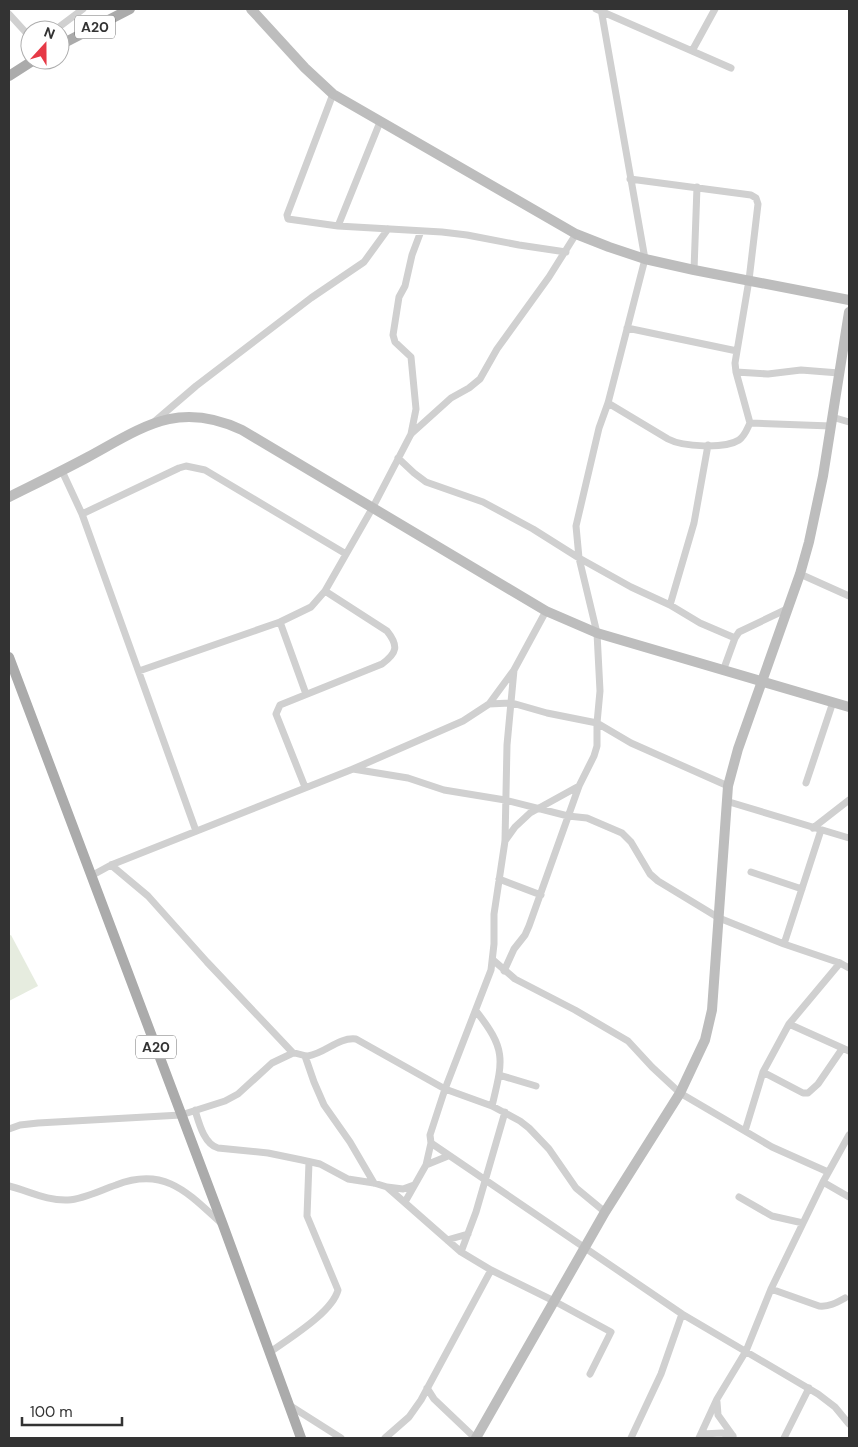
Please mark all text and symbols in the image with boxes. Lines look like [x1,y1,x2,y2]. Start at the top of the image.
road number: A20 [75,16,115,38]
north arrow [20,20,70,70]
text: N [42,23,58,43]
road number: A20 [136,1036,176,1058]
scale bar [22,1394,122,1426]
text: 100 m [30,1402,73,1422]

